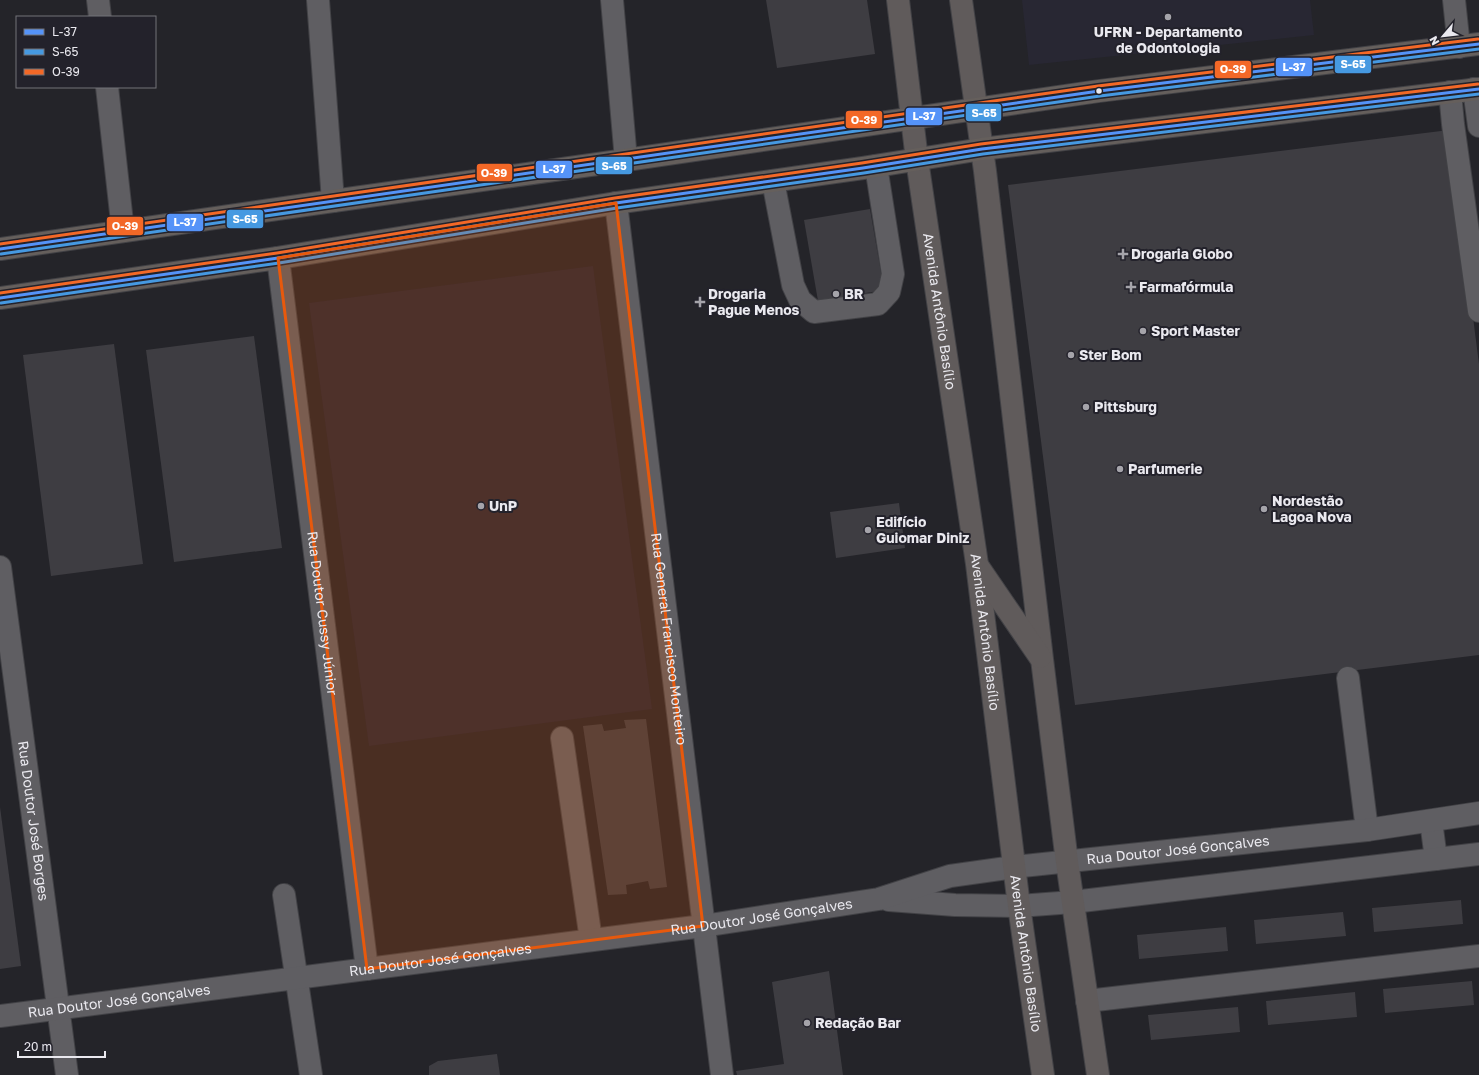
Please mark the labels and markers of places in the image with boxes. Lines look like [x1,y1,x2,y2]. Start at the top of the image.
marker: UFRN - Departamento de Odontologia [1163,12,1173,22]
place label: UFRN - Departamento de Odontologia [1094,23,1242,56]
unlabelled marker [1094,86,1104,96]
place label: Drogaria Globo [1131,245,1233,262]
marker: Drogaria Globo [1118,249,1128,259]
place label: Farmafórmula [1139,278,1233,295]
marker: Farmafórmula [1126,282,1136,292]
place label: Drogaria Pague Menos [708,285,800,318]
place label: BR [844,285,864,302]
marker: BR [831,289,841,299]
marker: Drogaria Pague Menos [695,297,705,307]
place label: Sport Master [1151,322,1240,339]
marker: Sport Master [1138,326,1148,336]
place label: Ster Bom [1079,346,1142,363]
marker: Ster Bom [1066,350,1076,360]
place label: Pittsburg [1094,398,1157,415]
marker: Pittsburg [1081,402,1091,412]
place label: Parfumerie [1128,460,1203,477]
marker: Parfumerie [1115,464,1125,474]
place label: Nordestão Lagoa Nova [1272,492,1352,525]
place label: UnP [489,497,517,514]
marker: UnP [476,501,486,511]
marker: Nordestão Lagoa Nova [1259,504,1269,514]
place label: Edifício Guiomar Diniz [876,513,969,546]
marker: Edifício Guiomar Diniz [863,525,873,535]
place label: Redação Bar [815,1014,902,1031]
marker: Redação Bar [802,1018,812,1028]

